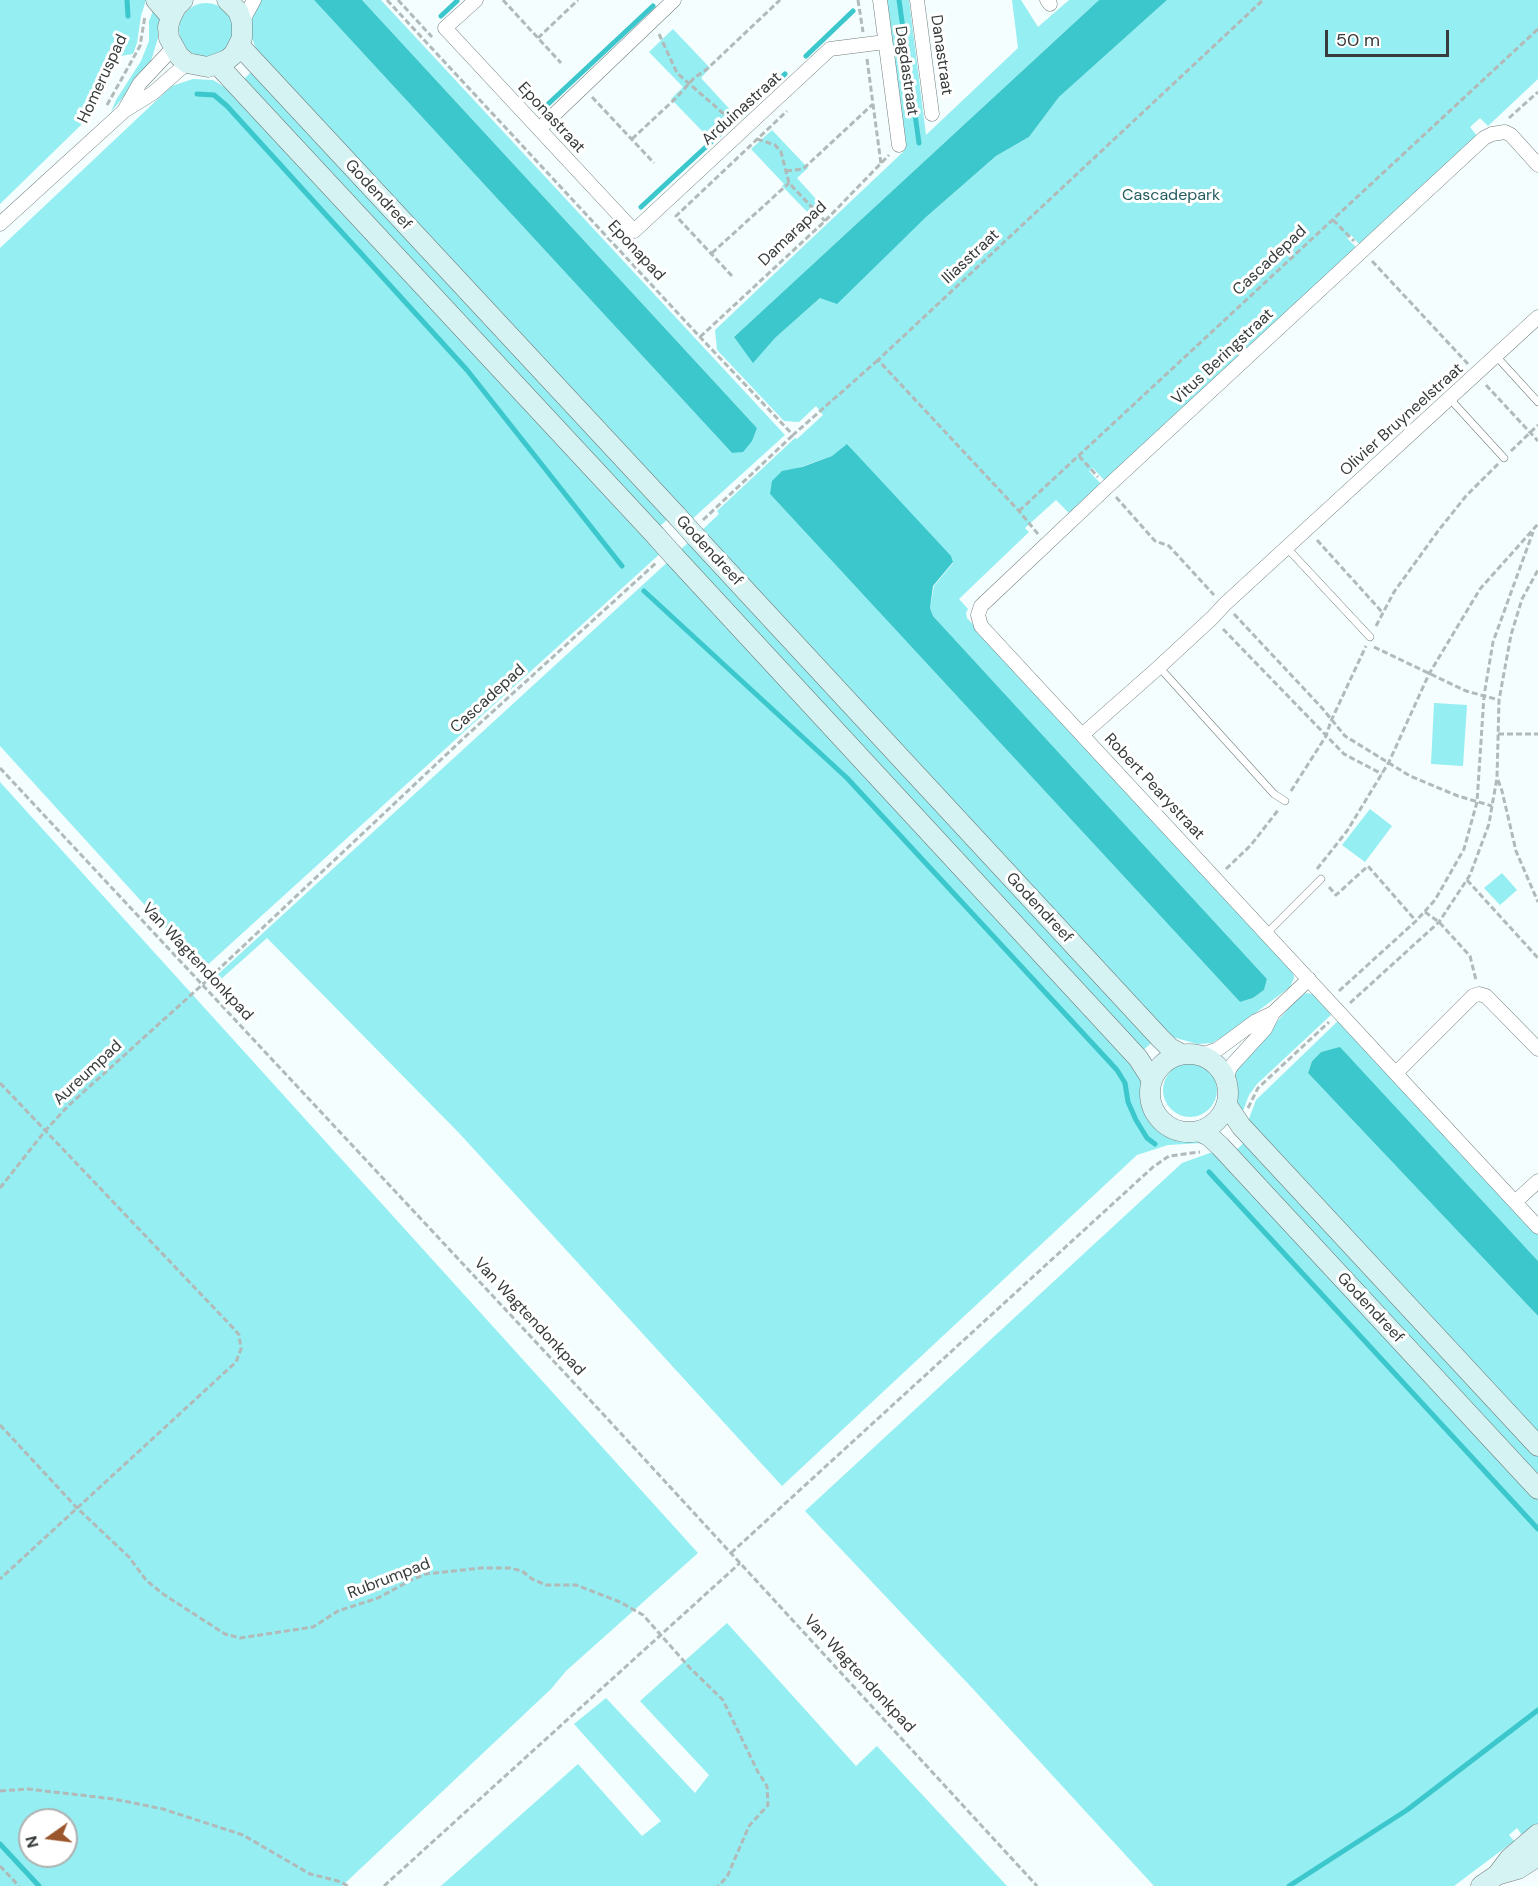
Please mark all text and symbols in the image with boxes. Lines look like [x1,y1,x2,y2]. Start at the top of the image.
street label: Danastraat [926,14,956,96]
scale bar [1328,18,1452,56]
street label: Dagdastraat [890,25,922,117]
text: 50 m [1336,28,1380,52]
street label: Homeruspad [74,32,132,126]
street label: Arduinastraat [698,68,786,150]
street label: Eponastraat [513,79,589,157]
street label: Godendreef [341,156,415,234]
park label: Cascadepark [1122,186,1220,206]
street label: Damarapad [755,198,831,270]
street label: Eponapad [603,217,669,285]
street label: Cascadepad [1229,222,1311,300]
street label: Iliasstraat [938,226,1004,288]
street label: Vitus Beringstraat [1168,305,1278,409]
street label: Olivier Bruyneelstraat [1336,360,1468,480]
street label: Godendreef [672,512,746,590]
street label: Cascadepad [447,660,529,738]
street label: Robert Pearystraat [1100,730,1208,844]
street label: Godendreef [1002,869,1076,947]
street label: Van Wagtendonkpad [137,899,257,1025]
street label: Aureumpad [50,1036,126,1110]
street label: Van Wagtendonkpad [469,1254,589,1380]
street label: Godendreef [1333,1269,1407,1347]
street label: Rubrumpad [345,1554,433,1604]
street label: Van Wagtendonkpad [799,1611,919,1737]
north arrow [18,1808,78,1868]
text: N [20,1834,44,1850]

